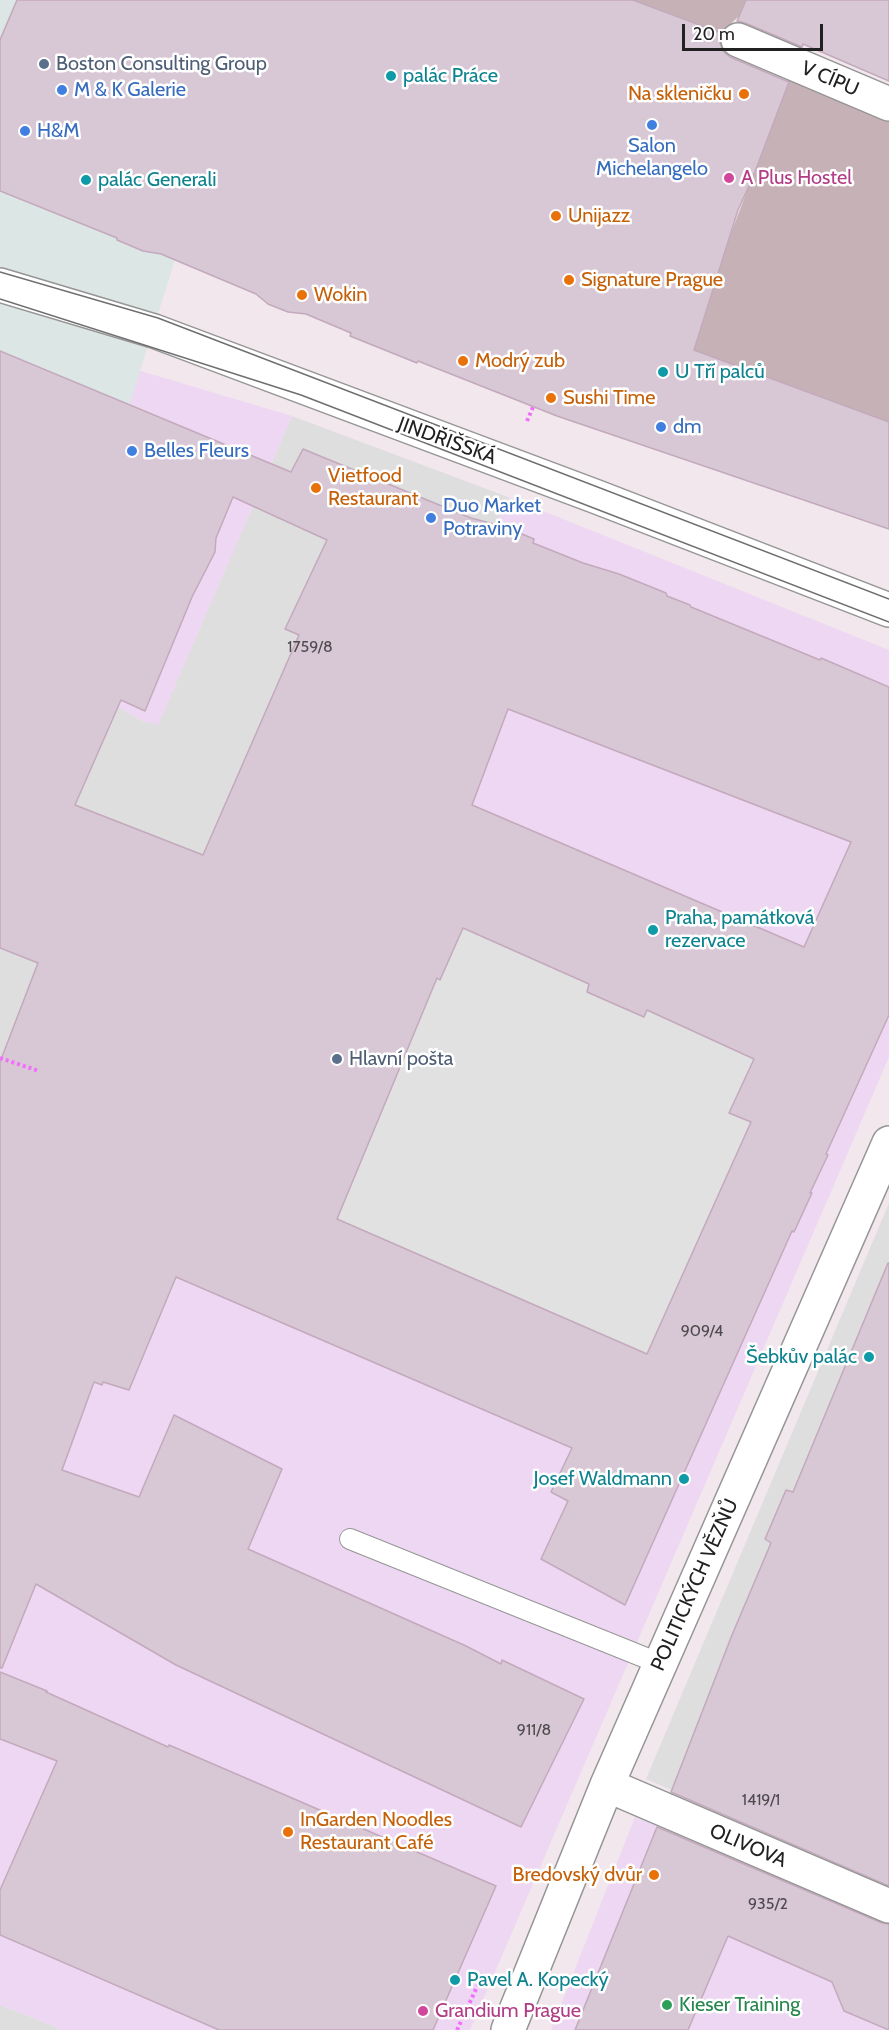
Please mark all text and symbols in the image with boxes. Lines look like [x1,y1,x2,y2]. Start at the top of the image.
scale bar [685,12,826,50]
text: 20 m [693,23,735,45]
place label: Boston Consulting Group [56,52,267,76]
street label: V CÍPU [798,56,862,102]
marker: Boston Consulting Group [37,57,51,71]
place label: palác Práce [403,64,498,88]
marker: palác Práce [384,69,398,83]
place label: M & K Galerie [74,78,186,102]
place label: Na skleničku [628,82,732,106]
marker: M & K Galerie [55,83,69,97]
marker: Na skleničku [737,87,751,101]
marker: Salon Michelangelo [645,118,659,132]
place label: H&M [37,119,80,143]
marker: H&M [18,124,32,138]
place label: Salon Michelangelo [596,134,708,181]
place label: A Plus Hostel [741,166,852,190]
place label: palác Generali [98,168,216,192]
marker: A Plus Hostel [722,171,736,185]
marker: palác Generali [79,173,93,187]
place label: Unijazz [568,204,630,228]
marker: Unijazz [549,209,563,223]
place label: Signature Prague [581,268,723,292]
marker: Signature Prague [562,273,576,287]
place label: Wokin [314,283,368,307]
marker: Wokin [295,288,309,302]
place label: Modrý zub [475,349,565,373]
marker: Modrý zub [456,354,470,368]
place label: U Tří palců [675,360,765,384]
marker: U Tří palců [656,365,670,379]
place label: Sushi Time [563,386,655,410]
marker: Sushi Time [544,391,558,405]
street label: JINDŘIŠSKÁ [395,412,499,470]
place label: dm [673,415,702,439]
marker: dm [654,420,668,434]
place label: Belles Fleurs [144,439,249,463]
marker: Belles Fleurs [125,444,139,458]
place label: Vietfood Restaurant [328,464,419,511]
marker: Vietfood Restaurant [309,481,323,495]
place label: Duo Market Potraviny [443,494,541,541]
marker: Duo Market Potraviny [424,511,438,525]
house number: 1759/8 [287,637,333,657]
place label: Praha, památková rezervace [665,906,814,953]
marker: Praha, památková rezervace [646,923,660,937]
place label: Hlavní pošta [349,1047,453,1071]
marker: Hlavní pošta [330,1052,344,1066]
house number: 909/4 [681,1321,723,1341]
place label: Šebkův palác [746,1345,857,1369]
marker: Šebkův palác [862,1350,876,1364]
place label: Josef Waldmann [534,1467,672,1491]
marker: Josef Waldmann [677,1472,691,1486]
street label: POLITICKÝCH VĚZŇŮ [646,1495,744,1675]
house number: 911/8 [517,1720,551,1740]
house number: 1419/1 [742,1790,780,1810]
place label: InGarden Noodles Restaurant Café [300,1808,452,1855]
street label: OLIVOVA [706,1819,790,1873]
marker: InGarden Noodles Restaurant Café [281,1825,295,1839]
place label: Bredovský dvůr [513,1863,642,1887]
marker: Bredovský dvůr [647,1868,661,1882]
house number: 935/2 [748,1894,788,1914]
place label: Pavel A. Kopecký [467,1968,609,1992]
marker: Pavel A. Kopecký [448,1973,462,1987]
place label: Kieser Training [679,1993,800,2017]
marker: Kieser Training [660,1998,674,2012]
place label: Grandium Prague [435,1999,581,2023]
marker: Grandium Prague [416,2004,430,2018]

